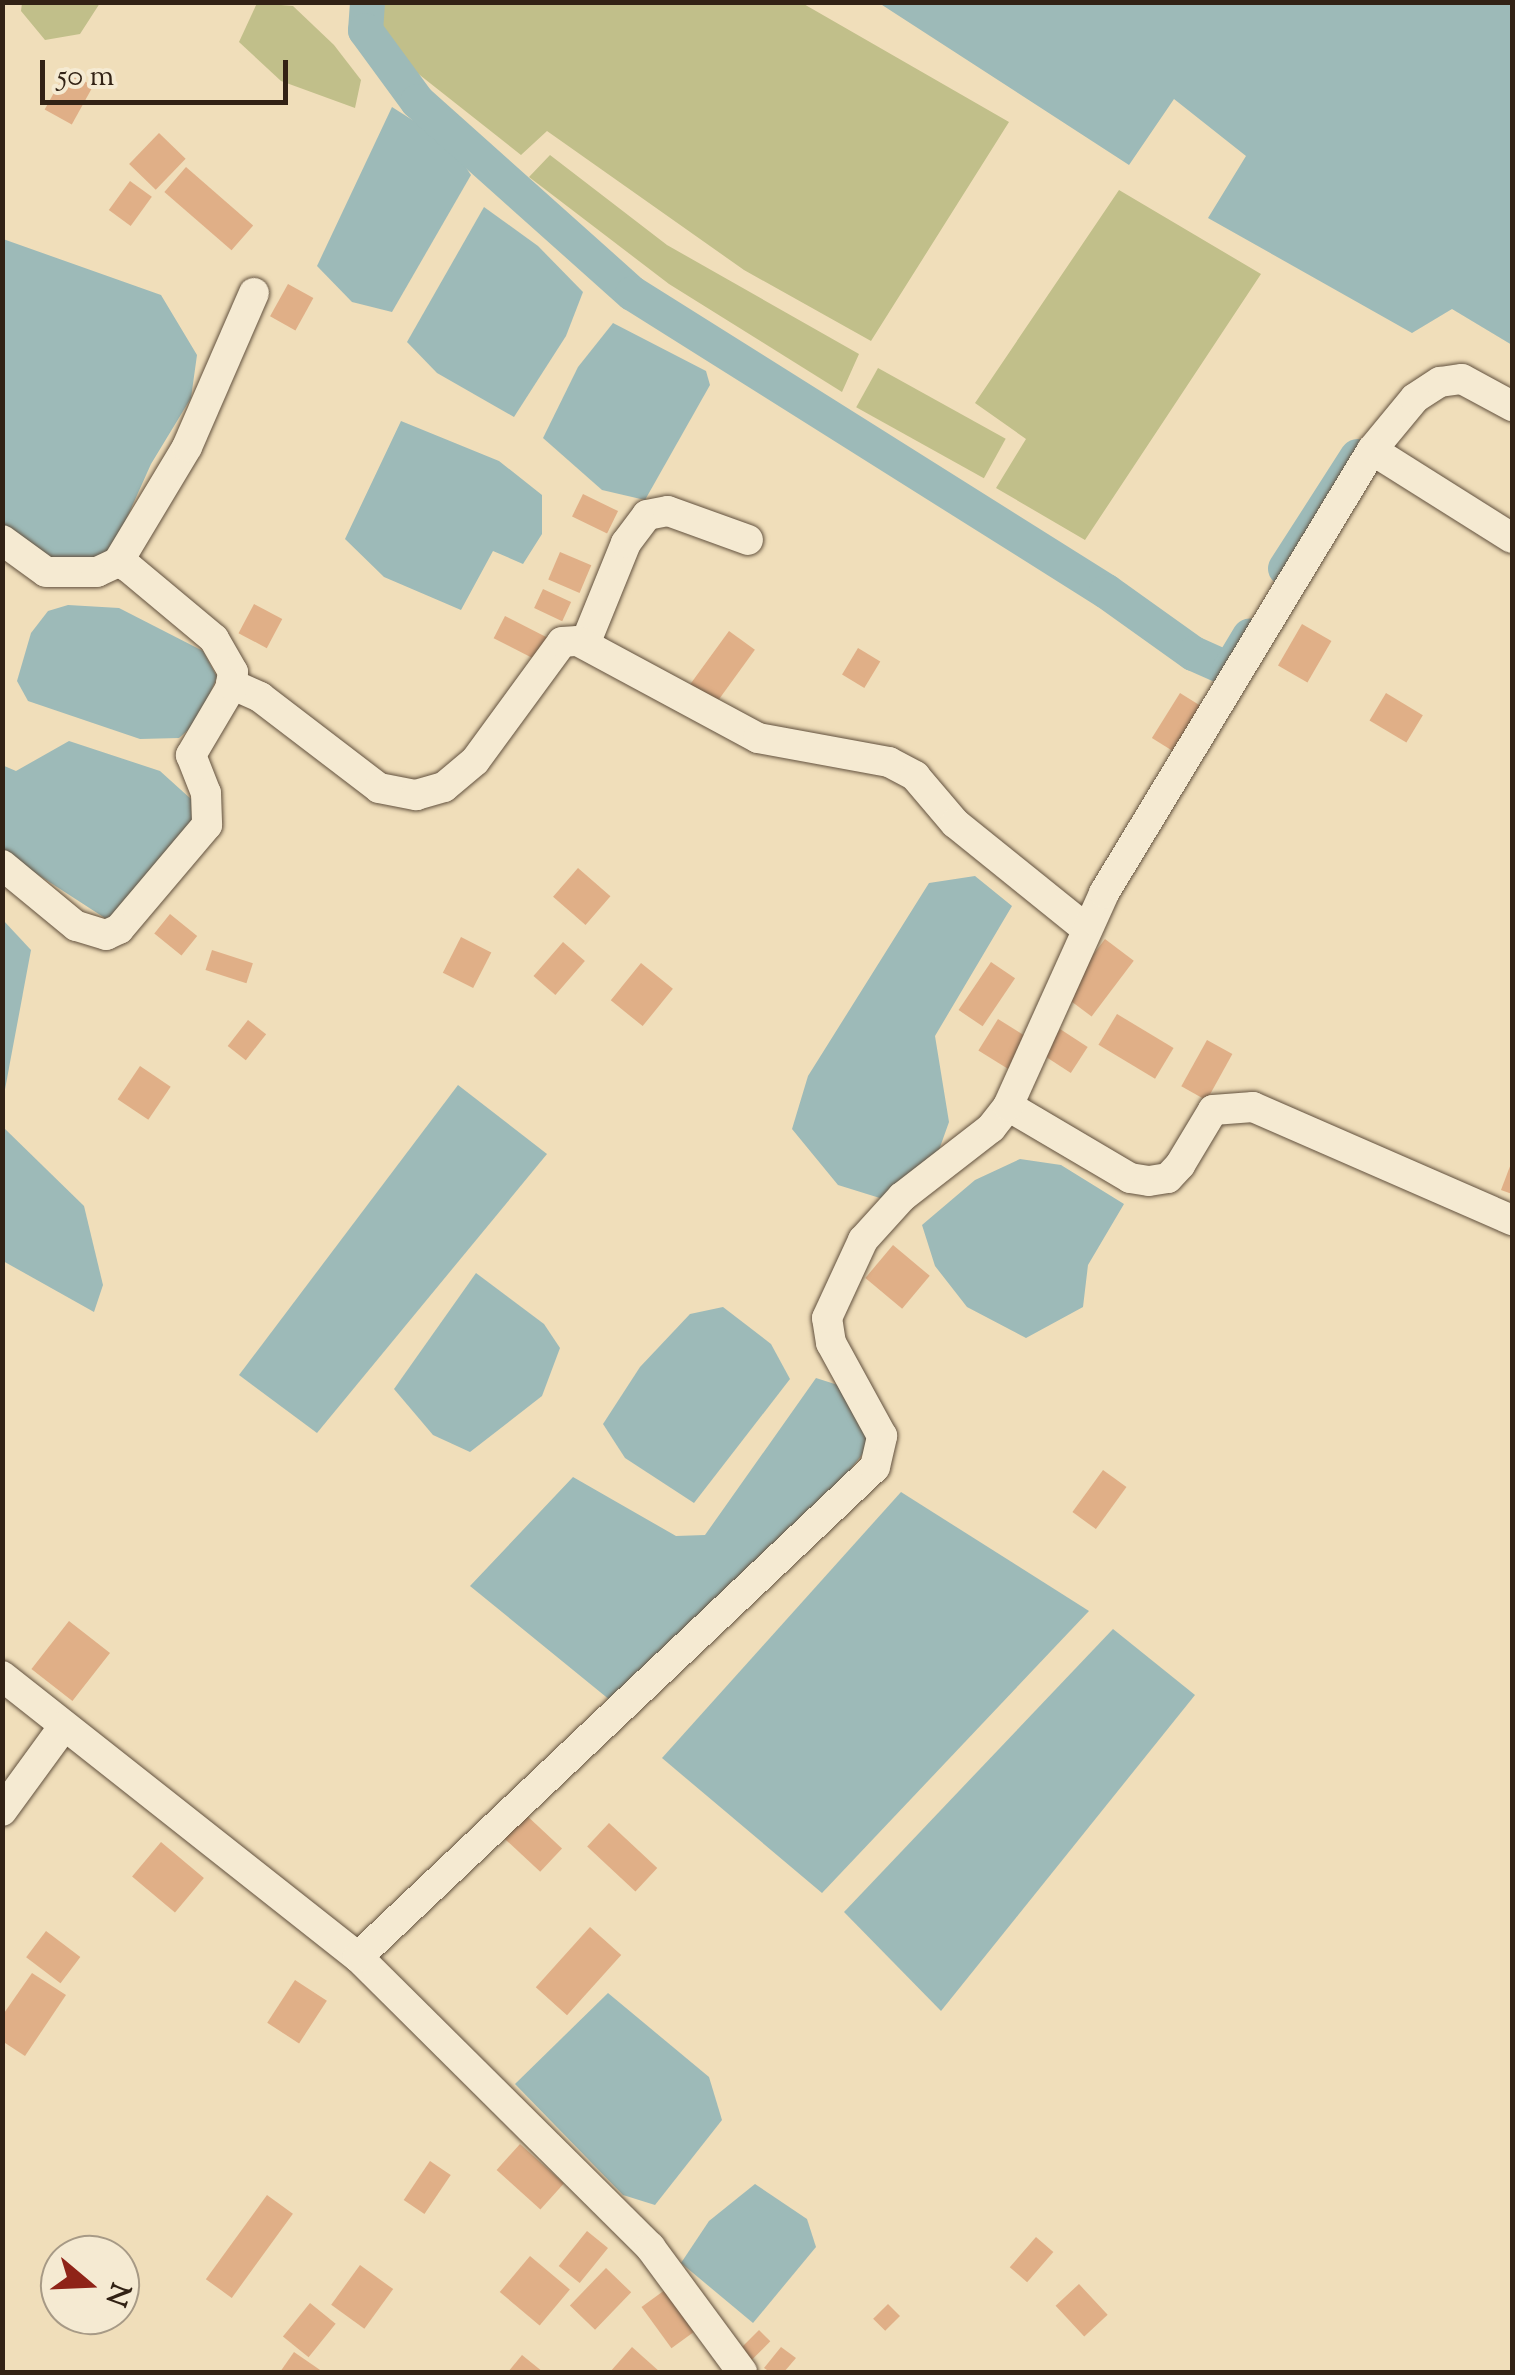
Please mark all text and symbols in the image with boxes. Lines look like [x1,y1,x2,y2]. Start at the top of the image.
scale bar [45,40,292,102]
text: 50 m [57,56,114,99]
north arrow [40,2235,140,2335]
text: N [94,2277,139,2311]

